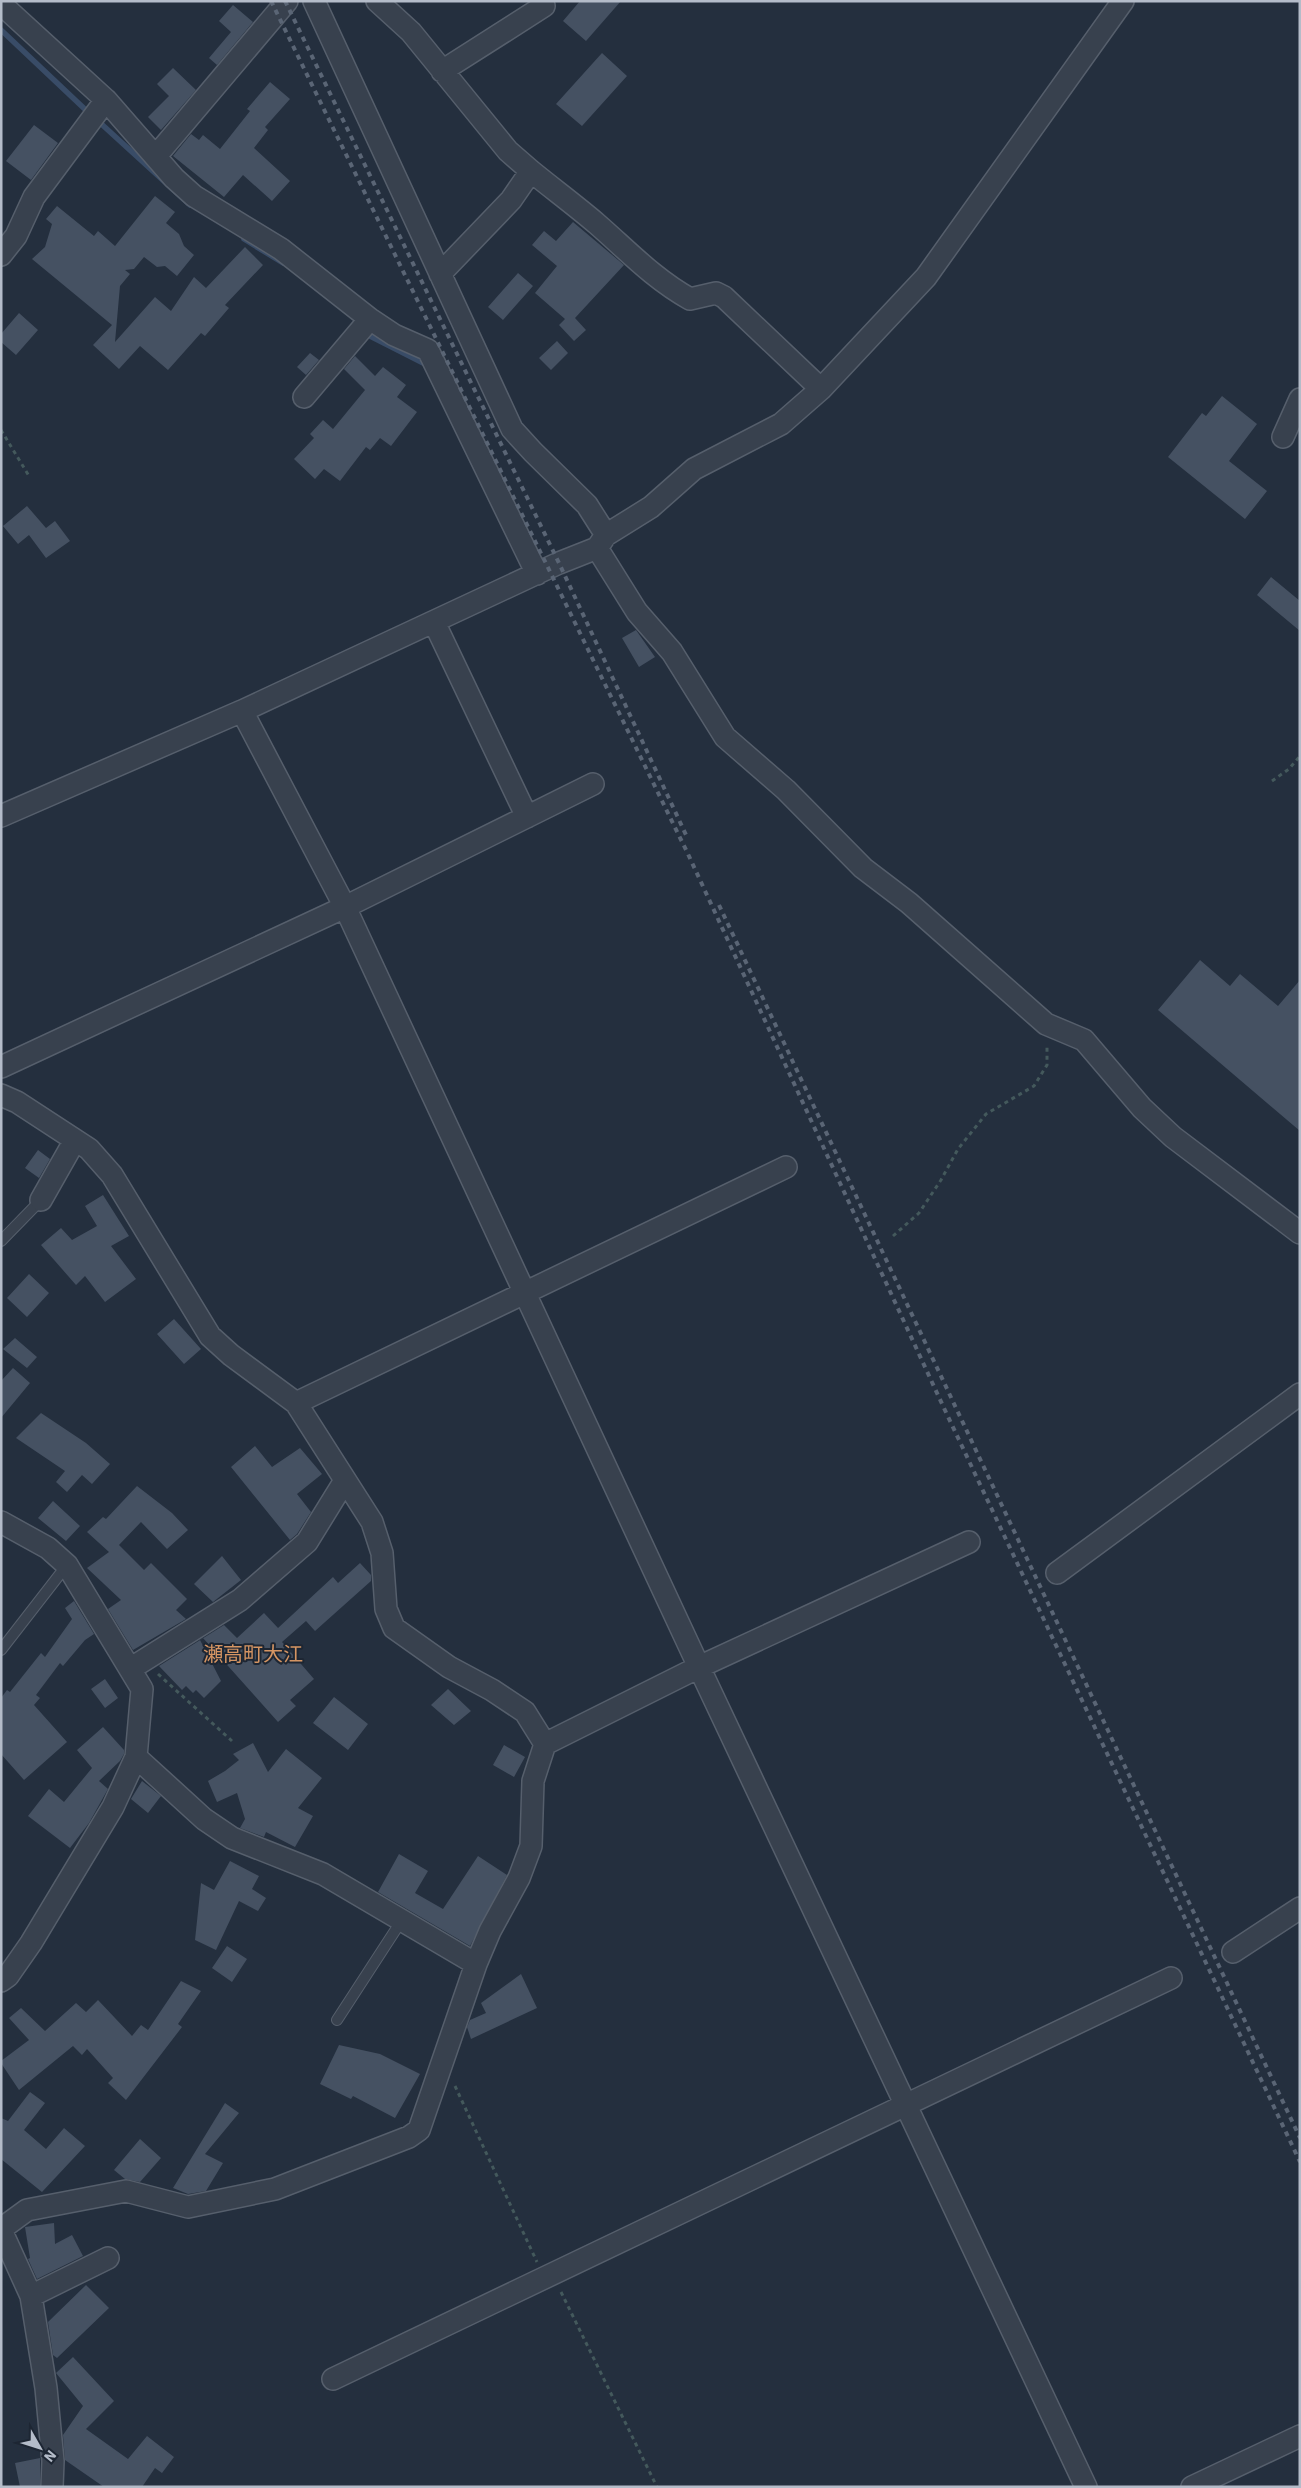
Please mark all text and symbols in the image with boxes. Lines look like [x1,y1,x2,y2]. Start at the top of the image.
district label: 瀬高町大江 [203,1640,303,1667]
north arrow [15,2423,65,2473]
text: N [40,2447,60,2466]

